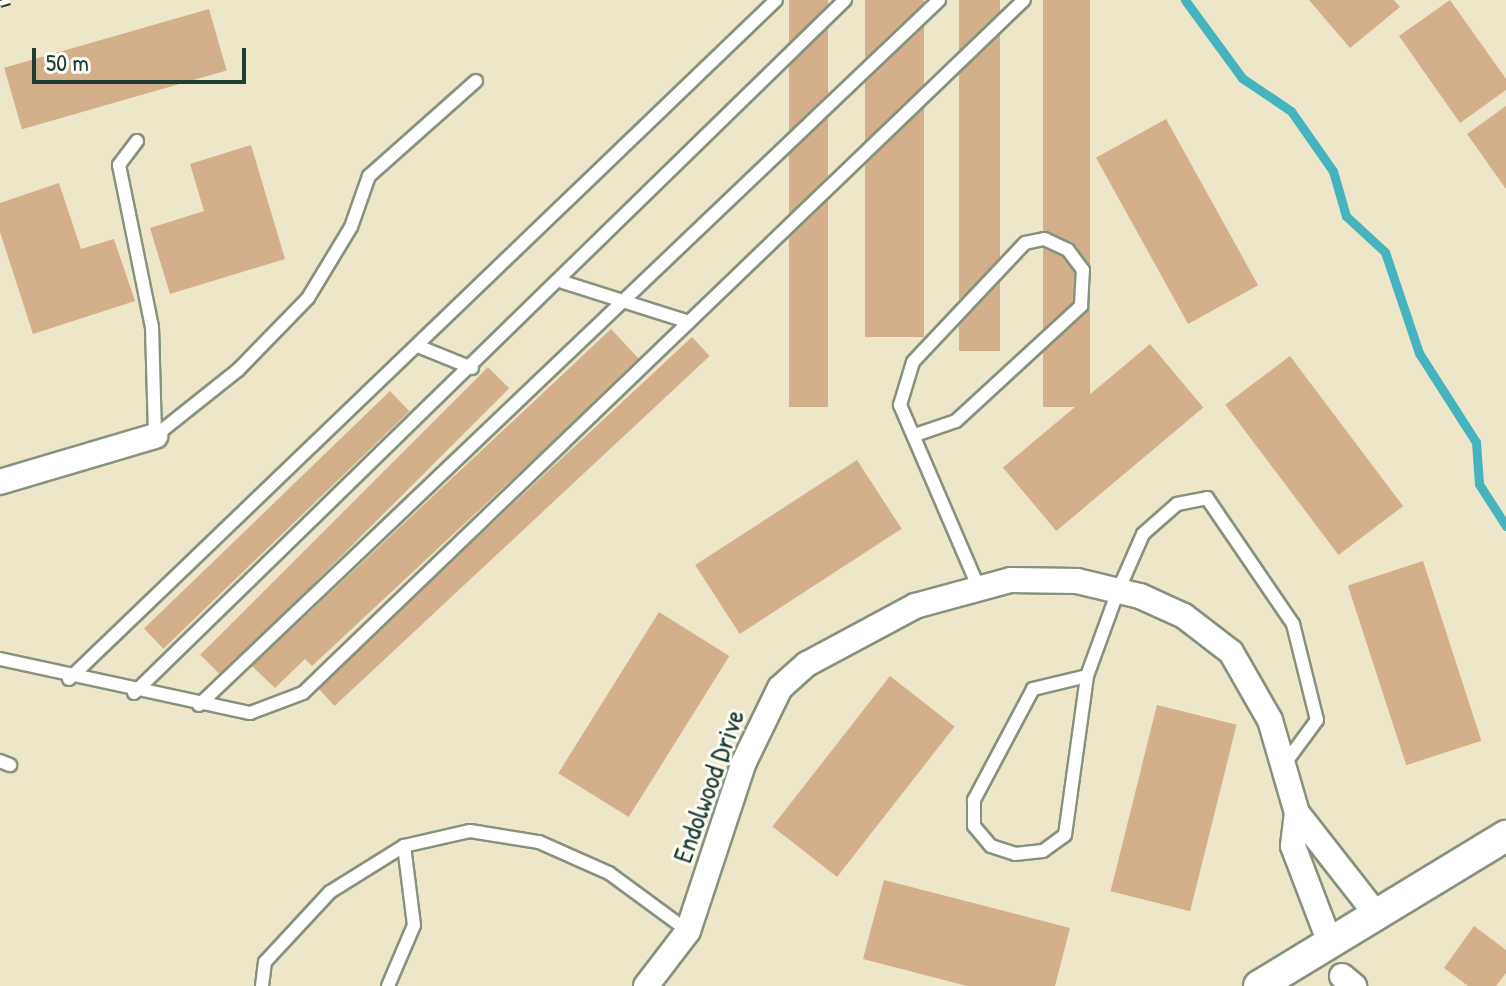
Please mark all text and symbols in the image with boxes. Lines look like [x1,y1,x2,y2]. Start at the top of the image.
scale bar [36,32,250,82]
text: 50 m [46,46,89,78]
street label: Endolwood Drive [665,705,751,867]

